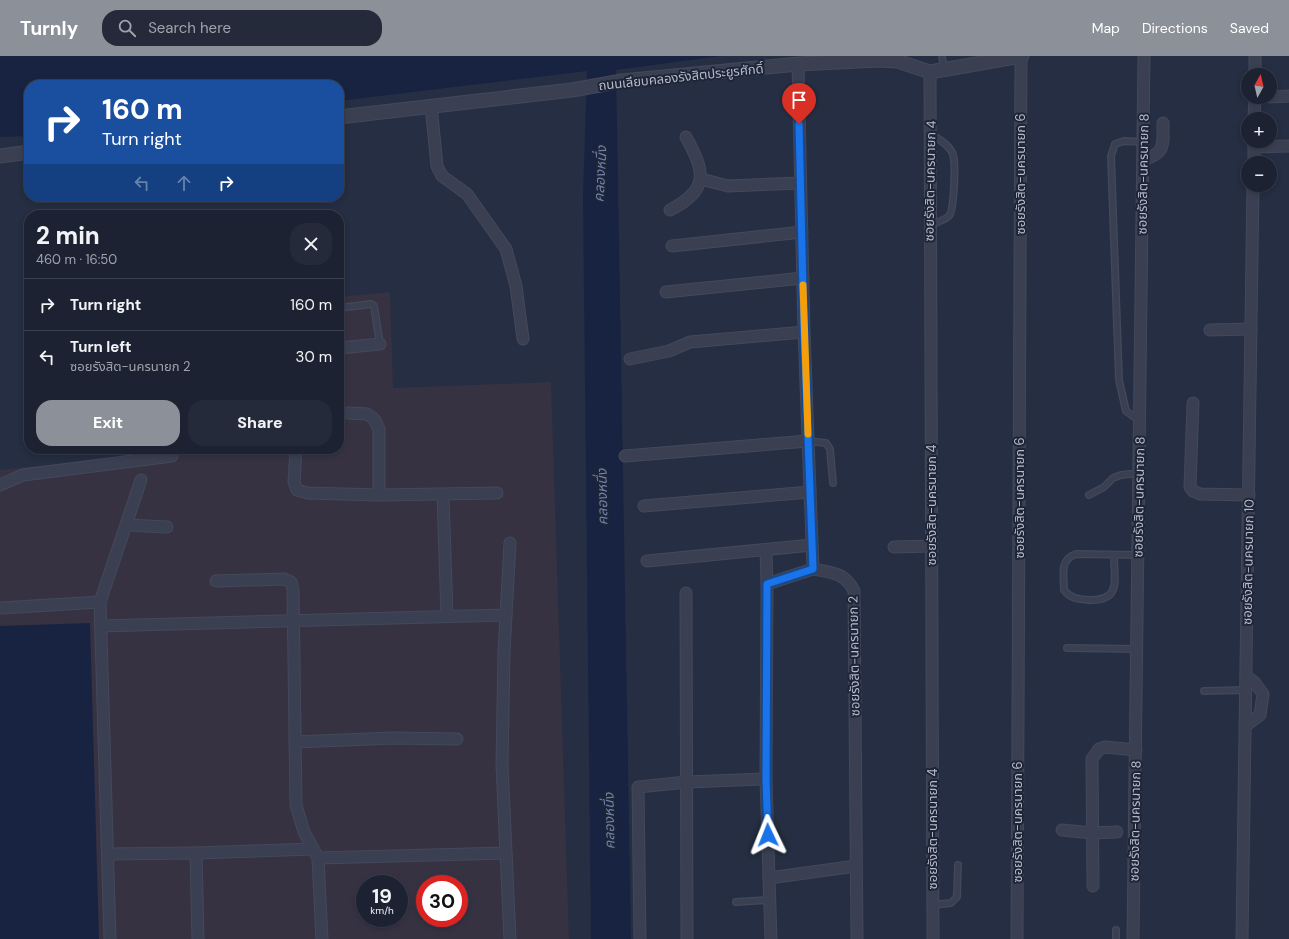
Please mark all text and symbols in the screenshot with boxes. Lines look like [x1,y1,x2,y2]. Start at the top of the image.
search box [102,10,382,46]
text: Turnly [20,16,78,41]
icon: search [116,17,138,39]
text: Search here [148,18,231,38]
text: Map [1092,19,1120,37]
text: Directions [1142,19,1208,37]
text: Saved [1230,19,1269,37]
street label: ถนนเลียบคลองรังสิตประยูรศักดิ์ [598,60,764,94]
north arrow [1241,68,1277,104]
map controls [1241,68,1277,192]
pin [782,83,816,124]
icon: arrive [788,89,810,111]
text: 160 m [102,91,183,128]
icon: right [36,96,88,148]
button: + [1241,112,1277,148]
street label: ซอยรังสิต-นครนายก 6 [1012,113,1029,235]
street label: ซอยรังสิต-นครนายก 8 [1133,113,1153,235]
street label: ซอยรังสิต-นครนายก 4 [920,120,940,242]
text: Turn right [102,127,182,151]
water label: คลองหนึ่ง [589,144,611,203]
button: − [1241,156,1277,192]
icon: left [131,172,153,194]
icon: ahead [173,172,195,194]
icon: right [215,172,237,194]
text: 2 min [36,220,100,251]
button: close [290,223,332,265]
text: 460 m · 16:50 [36,251,117,268]
icon: right [36,294,58,316]
text: Turn right [70,295,141,315]
text: 160 m [290,295,332,315]
text: Turn left [70,337,131,357]
icon: left [36,346,58,368]
text: 30 m [296,347,332,367]
text: ซอยรังสิต-นครนายก 2 [70,358,190,375]
button: Exit [36,400,180,446]
button: Share [188,400,332,446]
street label: ซอยรังสิต-นครนายก 8 [1129,436,1149,558]
street label: ซอยรังสิต-นครนายก 6 [1011,437,1028,559]
street label: ซอยรังสิต-นครนายก 4 [923,444,940,565]
water label: คลองหนึ่ง [591,467,611,525]
street label: ซอยรังสิต-นครนายก 10 [1238,499,1258,625]
street label: ซอยรังสิต-นครนายก 2 [844,596,864,716]
street label: ซอยรังสิต-นครนายก 8 [1125,760,1145,882]
street label: ซอยรังสิต-นครนายก 6 [1009,761,1026,883]
street label: ซอยรังสิต-นครนายก 4 [924,768,941,889]
water label: คลองหนึ่ง [598,791,618,849]
position arrow [747,814,789,856]
speed limit sign: 30 [416,875,468,927]
text: 19 [372,883,392,909]
text: km/h [370,904,394,917]

